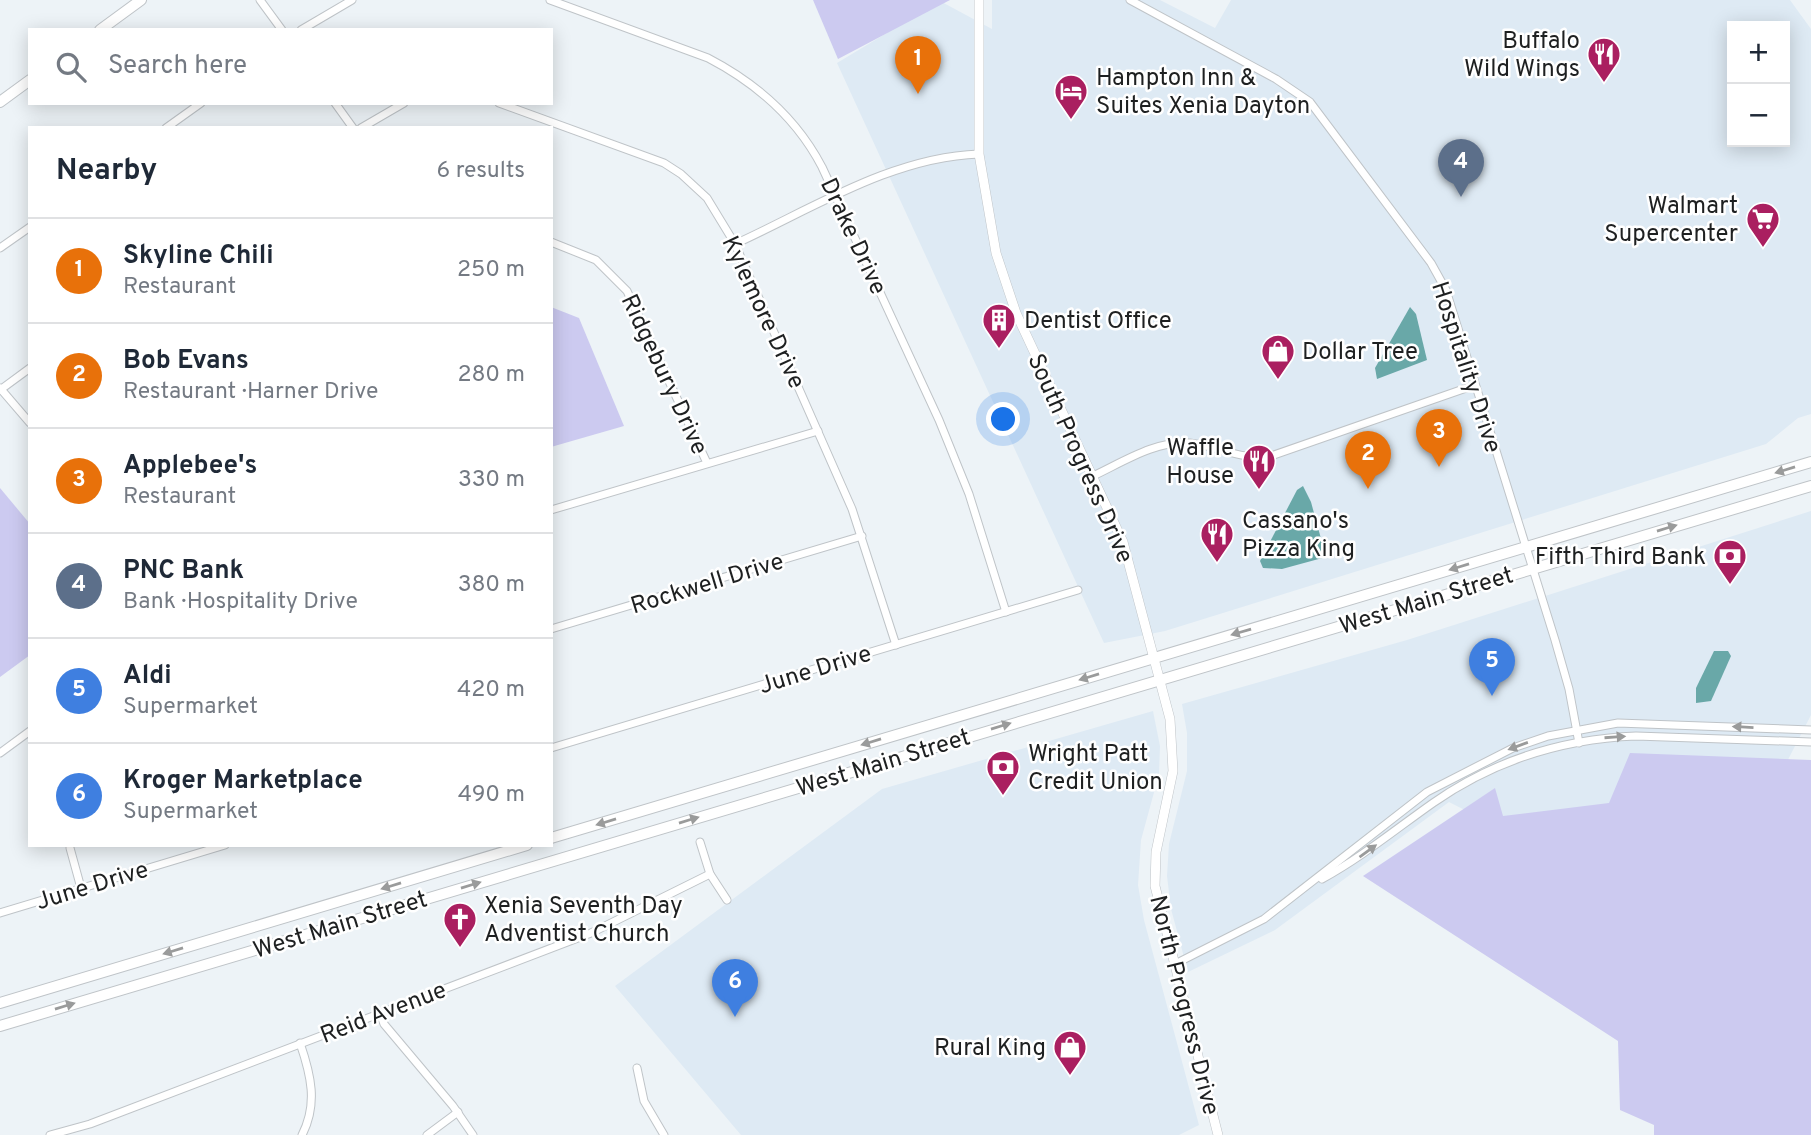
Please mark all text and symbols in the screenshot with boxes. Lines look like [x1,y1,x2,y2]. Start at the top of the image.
map controls [1727,21,1790,147]
button: + [1727,21,1790,84]
place label: Buffalo Wild Wings [1464,27,1580,85]
search box [28,28,553,105]
restaurant icon: Buffalo Wild Wings [1585,35,1623,84]
pin: 1 [895,36,941,94]
icon: search [52,48,90,86]
text: Search here [108,50,247,83]
place label: Hampton Inn & Suites Xenia Dayton [1096,64,1310,122]
hotel icon: Hampton Inn & Suites Xenia Dayton [1052,72,1090,121]
button: − [1727,84,1790,147]
pin: 4 [1438,139,1484,197]
text: Nearby [56,153,157,190]
text: 6 results [437,157,525,186]
street label: Drake Drive [812,174,892,300]
place label: Walmart Supercenter [1604,192,1738,250]
supermarket icon: Walmart Supercenter [1744,200,1782,249]
street label: Kylemore Drive [714,232,811,394]
text: Skyline Chili [123,240,274,273]
text: 1 [74,256,84,285]
text: 250 m [457,256,525,285]
text: Restaurant [123,273,236,302]
street label: Hospitality Drive [1423,278,1507,457]
street label: Ridgebury Drive [613,290,714,460]
building icon: Dentist Office [980,301,1018,350]
place label: Dentist Office [1024,307,1172,337]
shop icon: Dollar Tree [1259,332,1297,381]
place label: Dollar Tree [1302,338,1418,368]
text: Bob Evans [123,345,249,378]
street label: South Progress Drive [1019,349,1139,568]
text: 2 [72,361,86,390]
text: 280 m [457,361,525,390]
text: Restaurant · Harner Drive [123,378,378,407]
your location [986,402,1020,436]
pin: 3 [1416,409,1462,467]
pin: 2 [1345,431,1391,489]
place label: Waffle House [1166,434,1234,492]
restaurant icon: Waffle House [1240,442,1278,491]
text: Applebee's [123,450,257,483]
one-way arrow [1774,465,1795,475]
text: 3 [72,466,86,495]
text: 330 m [458,466,525,495]
text: Restaurant [123,483,236,512]
place label: Cassano's Pizza King [1242,507,1355,565]
restaurant icon: Cassano's Pizza King [1198,515,1236,564]
one-way arrow [1656,523,1677,533]
bank icon: Fifth Third Bank [1711,537,1749,586]
place label: Fifth Third Bank [1535,543,1706,573]
street label: Rockwell Drive [627,547,788,622]
text: PNC Bank [123,555,244,588]
street label: West Main Street [1336,561,1517,643]
one-way arrow [1448,562,1469,572]
text: 4 [72,571,86,600]
text: 380 m [458,571,525,600]
text: Bank · Hospitality Drive [123,588,358,617]
one-way arrow [1230,627,1251,637]
pin: 5 [1469,638,1515,696]
street label: June Drive [756,640,875,702]
text: Aldi [123,660,172,693]
one-way arrow [1078,672,1099,682]
text: 5 [72,676,86,705]
text: 420 m [457,676,525,705]
text: Supermarket [123,693,258,722]
one-way arrow [991,721,1012,731]
one-way arrow [1732,721,1754,732]
street label: West Main Street [793,723,974,805]
one-way arrow [1604,731,1626,742]
one-way arrow [860,738,881,748]
place label: Wright Patt Credit Union [1028,740,1163,798]
one-way arrow [1508,741,1529,752]
bank icon: Wright Patt Credit Union [984,748,1022,797]
text: Kroger Marketplace [123,765,363,798]
text: 6 [72,781,86,810]
text: 490 m [458,781,525,810]
text: Supermarket [123,798,258,827]
one-way arrow [679,814,700,824]
one-way arrow [595,817,616,827]
one-way arrow [1359,845,1377,859]
street label: June Drive [33,856,152,918]
one-way arrow [461,879,482,889]
one-way arrow [381,881,402,891]
street label: West Main Street [250,885,431,967]
place label: Xenia Seventh Day Adventist Church [484,892,683,950]
street label: North Progress Drive [1141,892,1225,1119]
church icon: Xenia Seventh Day Adventist Church [441,900,479,949]
one-way arrow [163,947,184,957]
pin: 6 [712,959,758,1017]
street label: Reid Avenue [316,976,451,1052]
one-way arrow [55,1001,76,1011]
shop icon: Rural King [1051,1028,1089,1077]
place label: Rural King [934,1034,1046,1064]

